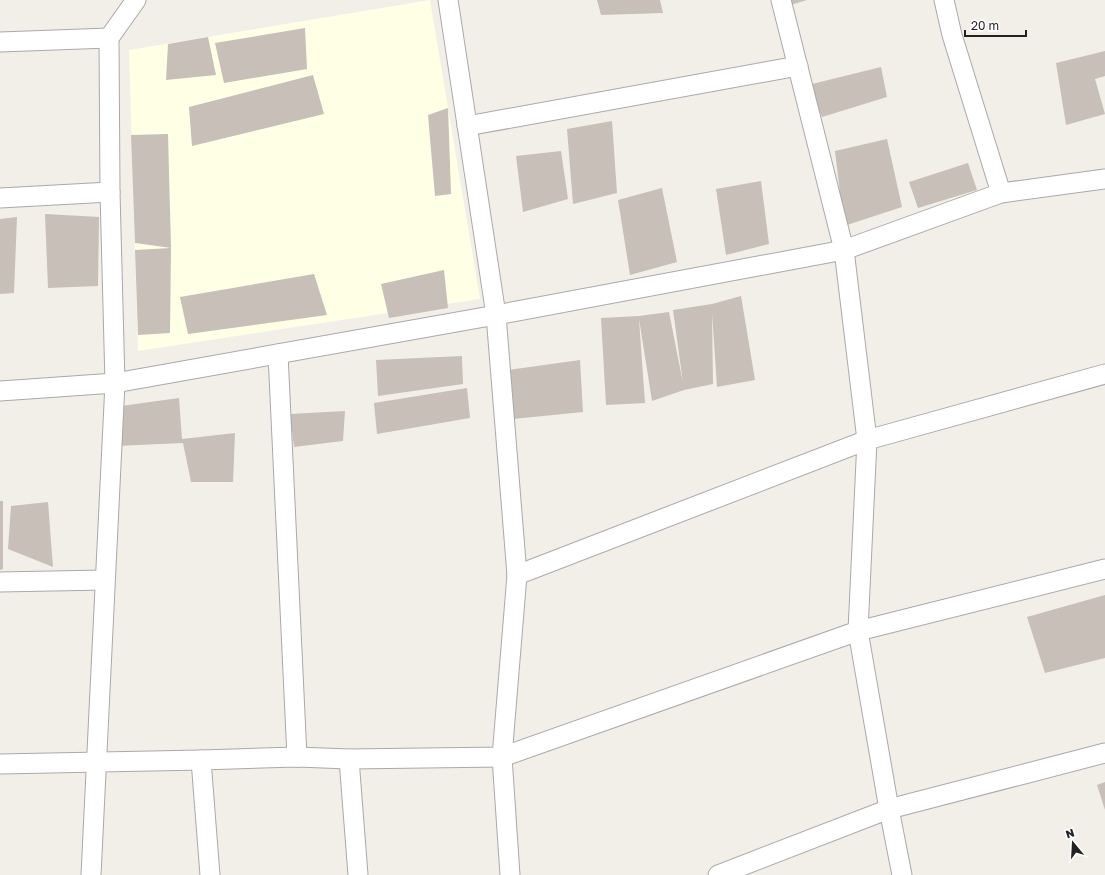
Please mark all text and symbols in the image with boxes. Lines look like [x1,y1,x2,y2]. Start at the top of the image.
scale bar [965,12,1026,38]
text: 20 m [971,18,999,33]
north arrow [1053,823,1093,863]
text: N [1064,826,1076,840]

